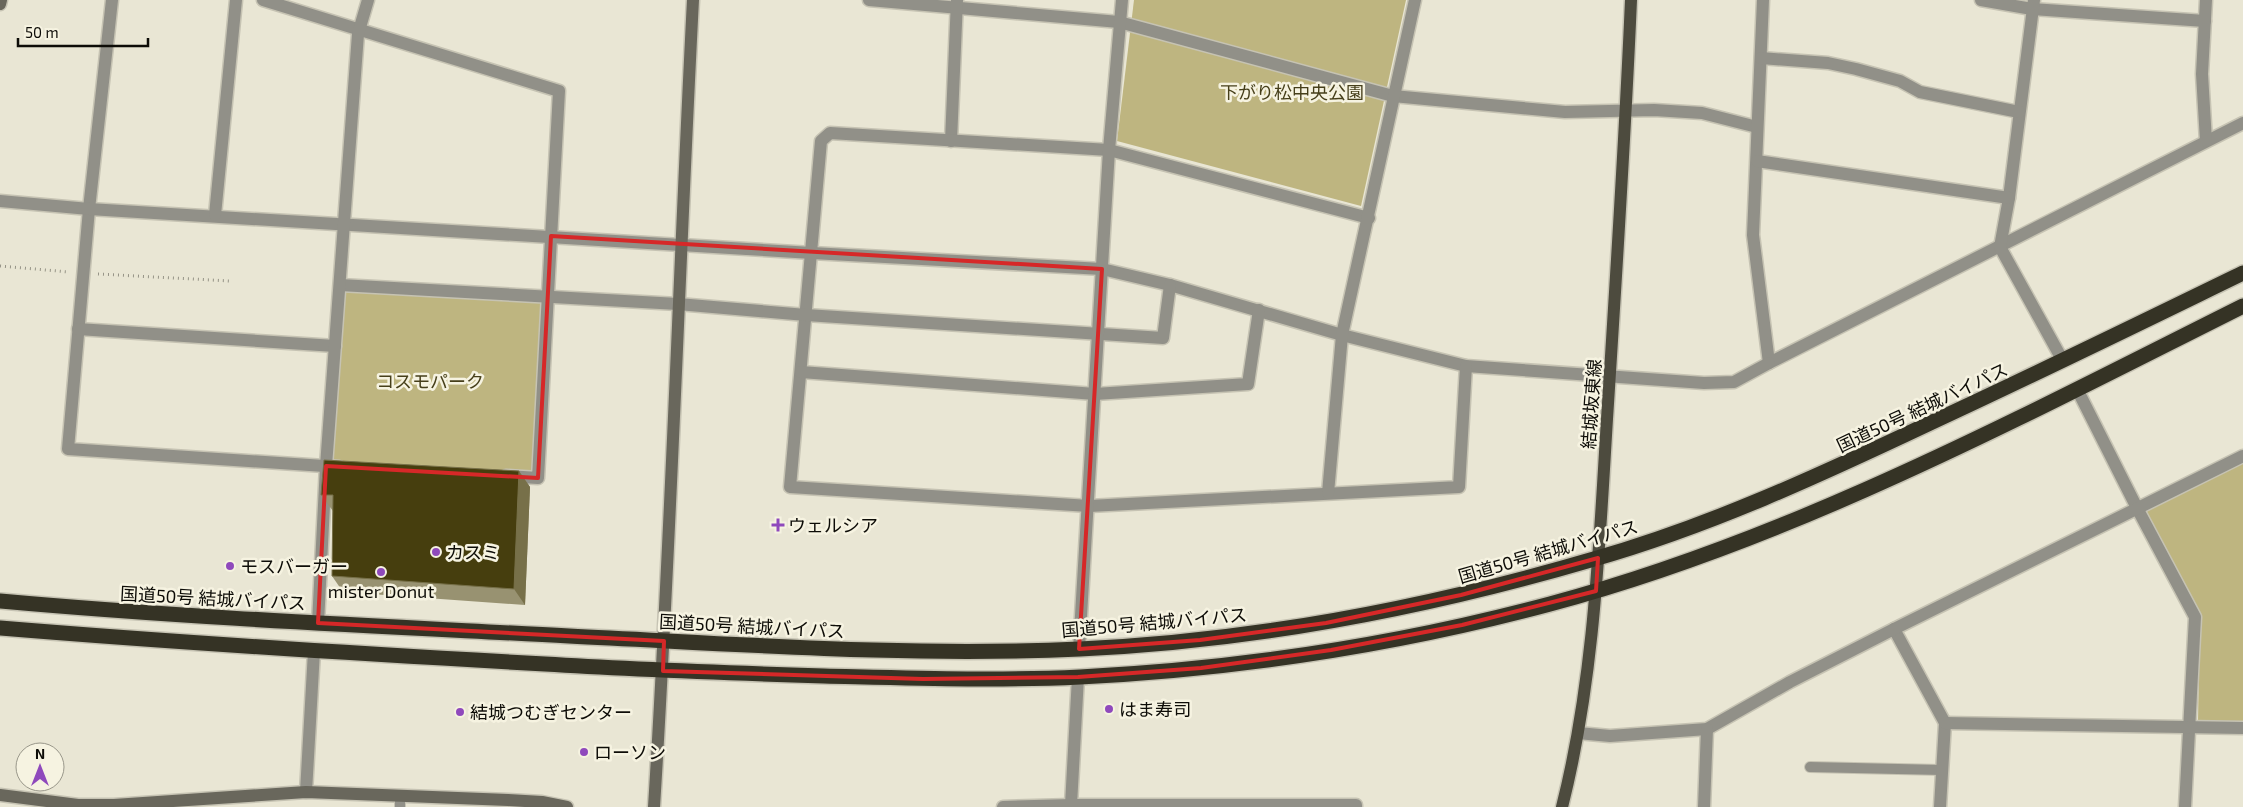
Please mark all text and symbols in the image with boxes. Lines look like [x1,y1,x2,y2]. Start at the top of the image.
scale bar [18,15,148,47]
text: 50 m [25,23,59,41]
park label: 下がり松中央公園 [1220,81,1364,103]
street label: 結城坂東線 [1577,358,1605,450]
street label: 国道50号 結城バイパス [1833,358,2011,456]
park label: コスモパーク [376,370,484,392]
place label: ウェルシア [788,514,878,536]
street label: 国道50号 結城バイパス [1455,515,1641,587]
marker: ウェルシア [772,519,784,531]
place label: カスミ [446,541,500,563]
marker: カスミ [430,546,442,558]
place label: モスバーガー [240,555,348,577]
marker: モスバーガー [224,560,236,572]
marker: mister Donut [375,566,387,578]
place label: mister Donut [328,580,434,602]
street label: 国道50号 結城バイパス [119,582,307,614]
street label: 国道50号 結城バイパス [1060,603,1248,641]
street label: 国道50号 結城バイパス [658,610,846,642]
place label: はま寿司 [1119,698,1191,720]
place label: 結城つむぎセンター [470,701,632,723]
marker: はま寿司 [1103,703,1115,715]
marker: 結城つむぎセンター [454,706,466,718]
place label: ローソン [594,741,666,763]
north arrow [15,742,65,792]
text: N [35,745,45,762]
marker: ローソン [578,746,590,758]

